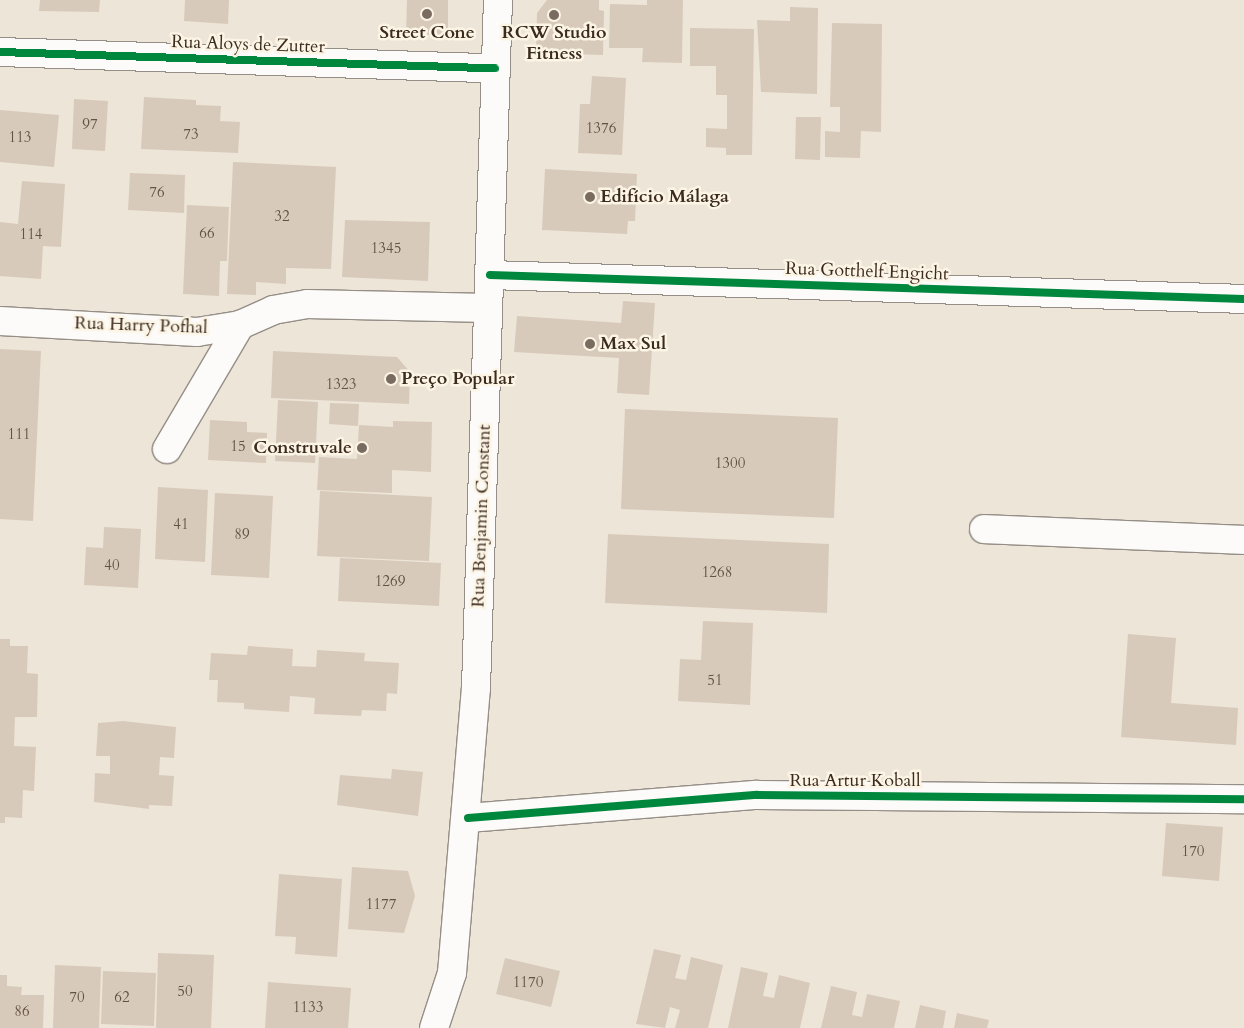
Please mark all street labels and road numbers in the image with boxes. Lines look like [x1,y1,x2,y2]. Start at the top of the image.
street label: Rua Aloys de Zutter [171,32,325,58]
street label: Rua Gotthelf Engicht [785,258,949,286]
street label: Rua Harry Pofhal [74,313,208,339]
street label: Rua Benjamin Constant [468,424,496,608]
street label: Rua Artur Koball [789,770,921,792]

